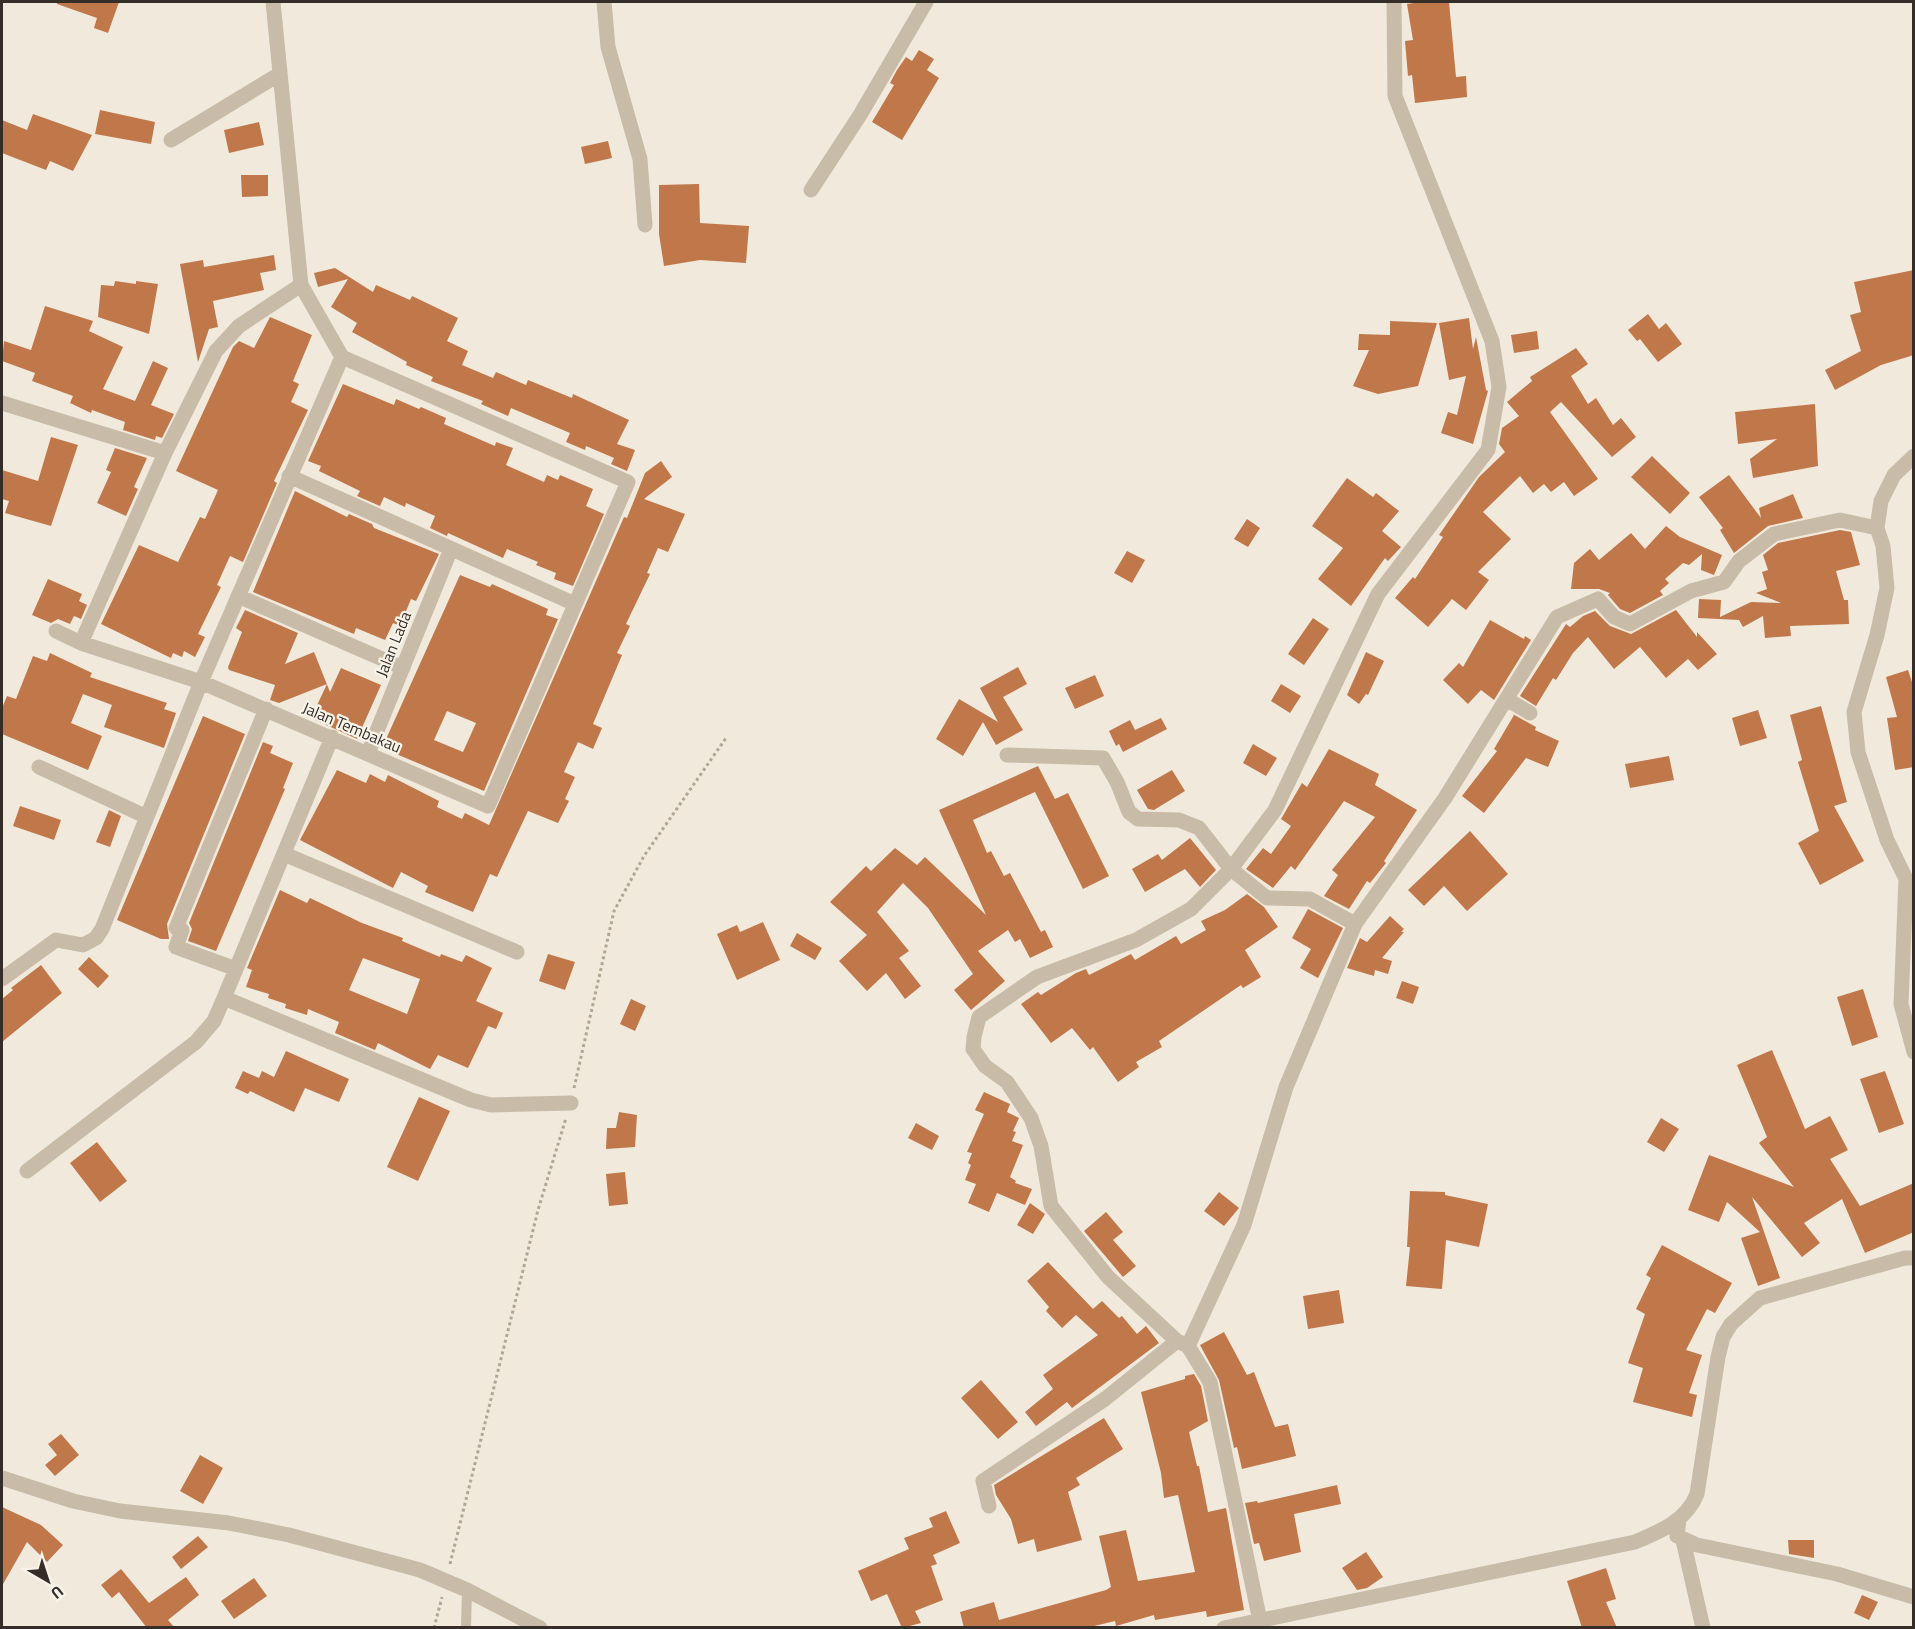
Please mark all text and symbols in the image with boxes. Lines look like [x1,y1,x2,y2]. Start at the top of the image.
street label: Jalan Lada [369,608,417,680]
street label: Jalan Tembakau [299,695,405,759]
north arrow [18,1551,78,1611]
text: U [46,1580,69,1605]

